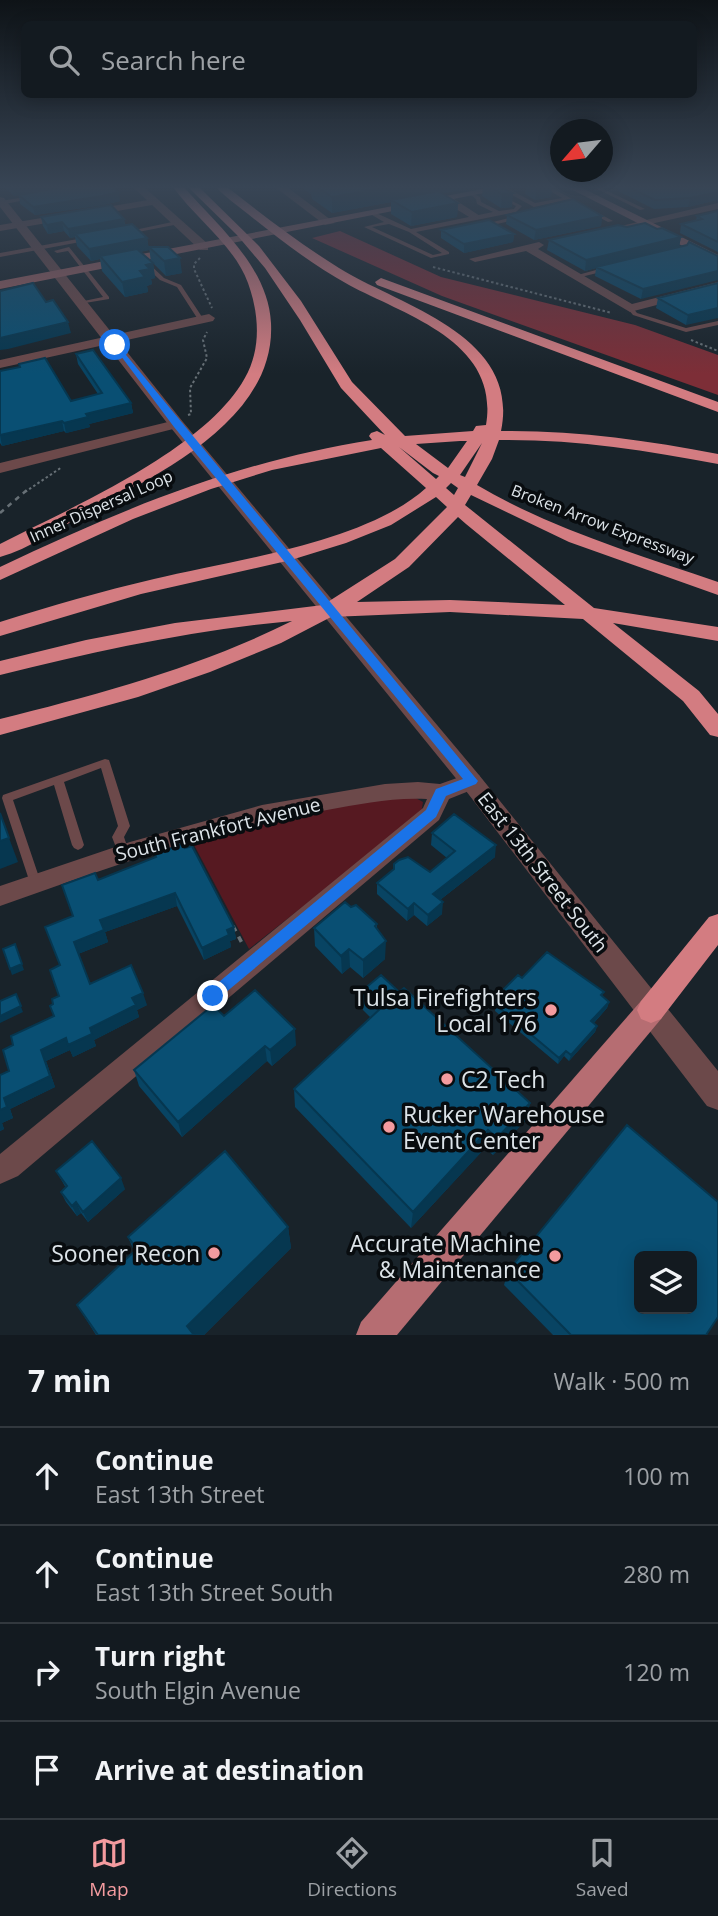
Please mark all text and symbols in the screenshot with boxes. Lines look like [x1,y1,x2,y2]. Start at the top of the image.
search box [21,21,697,98]
icon: search [45,41,83,79]
text: Search here [101,42,246,78]
north arrow [550,119,613,182]
route start [99,329,130,360]
street label: Inner Dispersal Loop [26,465,176,547]
street label: Broken Arrow Expressway [508,479,699,569]
street label: East 13th Street South [472,786,614,958]
street label: South Frankfort Avenue [113,791,323,867]
route end [197,980,228,1011]
place label: Tulsa Firefighters Local 176 [353,981,537,1039]
marker: Tulsa Firefighters Local 176 [543,1002,559,1018]
place label: C2 Tech [461,1063,545,1095]
marker: C2 Tech [439,1071,455,1087]
place label: Rucker Warehouse Event Center [403,1098,605,1156]
marker: Rucker Warehouse Event Center [381,1119,397,1135]
place label: Accurate Machine & Maintenance [350,1227,541,1285]
place label: Sooner Recon [51,1237,200,1269]
marker: Sooner Recon [206,1245,222,1261]
marker: Accurate Machine & Maintenance [547,1248,563,1264]
map controls [634,1251,697,1314]
button: layers [634,1251,697,1314]
text: 7 min [28,1360,111,1401]
text: Walk · 500 m [553,1365,690,1397]
text: Continue [95,1442,214,1478]
icon: ahead [28,1457,66,1495]
text: 100 m [623,1460,690,1492]
text: East 13th Street [95,1478,265,1510]
text: Continue [95,1540,214,1576]
icon: ahead [28,1555,66,1593]
text: 280 m [623,1558,690,1590]
text: East 13th Street South [95,1576,333,1608]
text: Turn right [95,1638,226,1674]
icon: right [28,1653,66,1691]
text: 120 m [623,1656,690,1688]
text: South Elgin Avenue [95,1674,301,1706]
icon: arrive [28,1751,66,1789]
text: Arrive at destination [95,1752,364,1788]
tab: Map [89,1834,129,1902]
tab: Directions [307,1834,397,1902]
tab: Saved [576,1834,629,1902]

